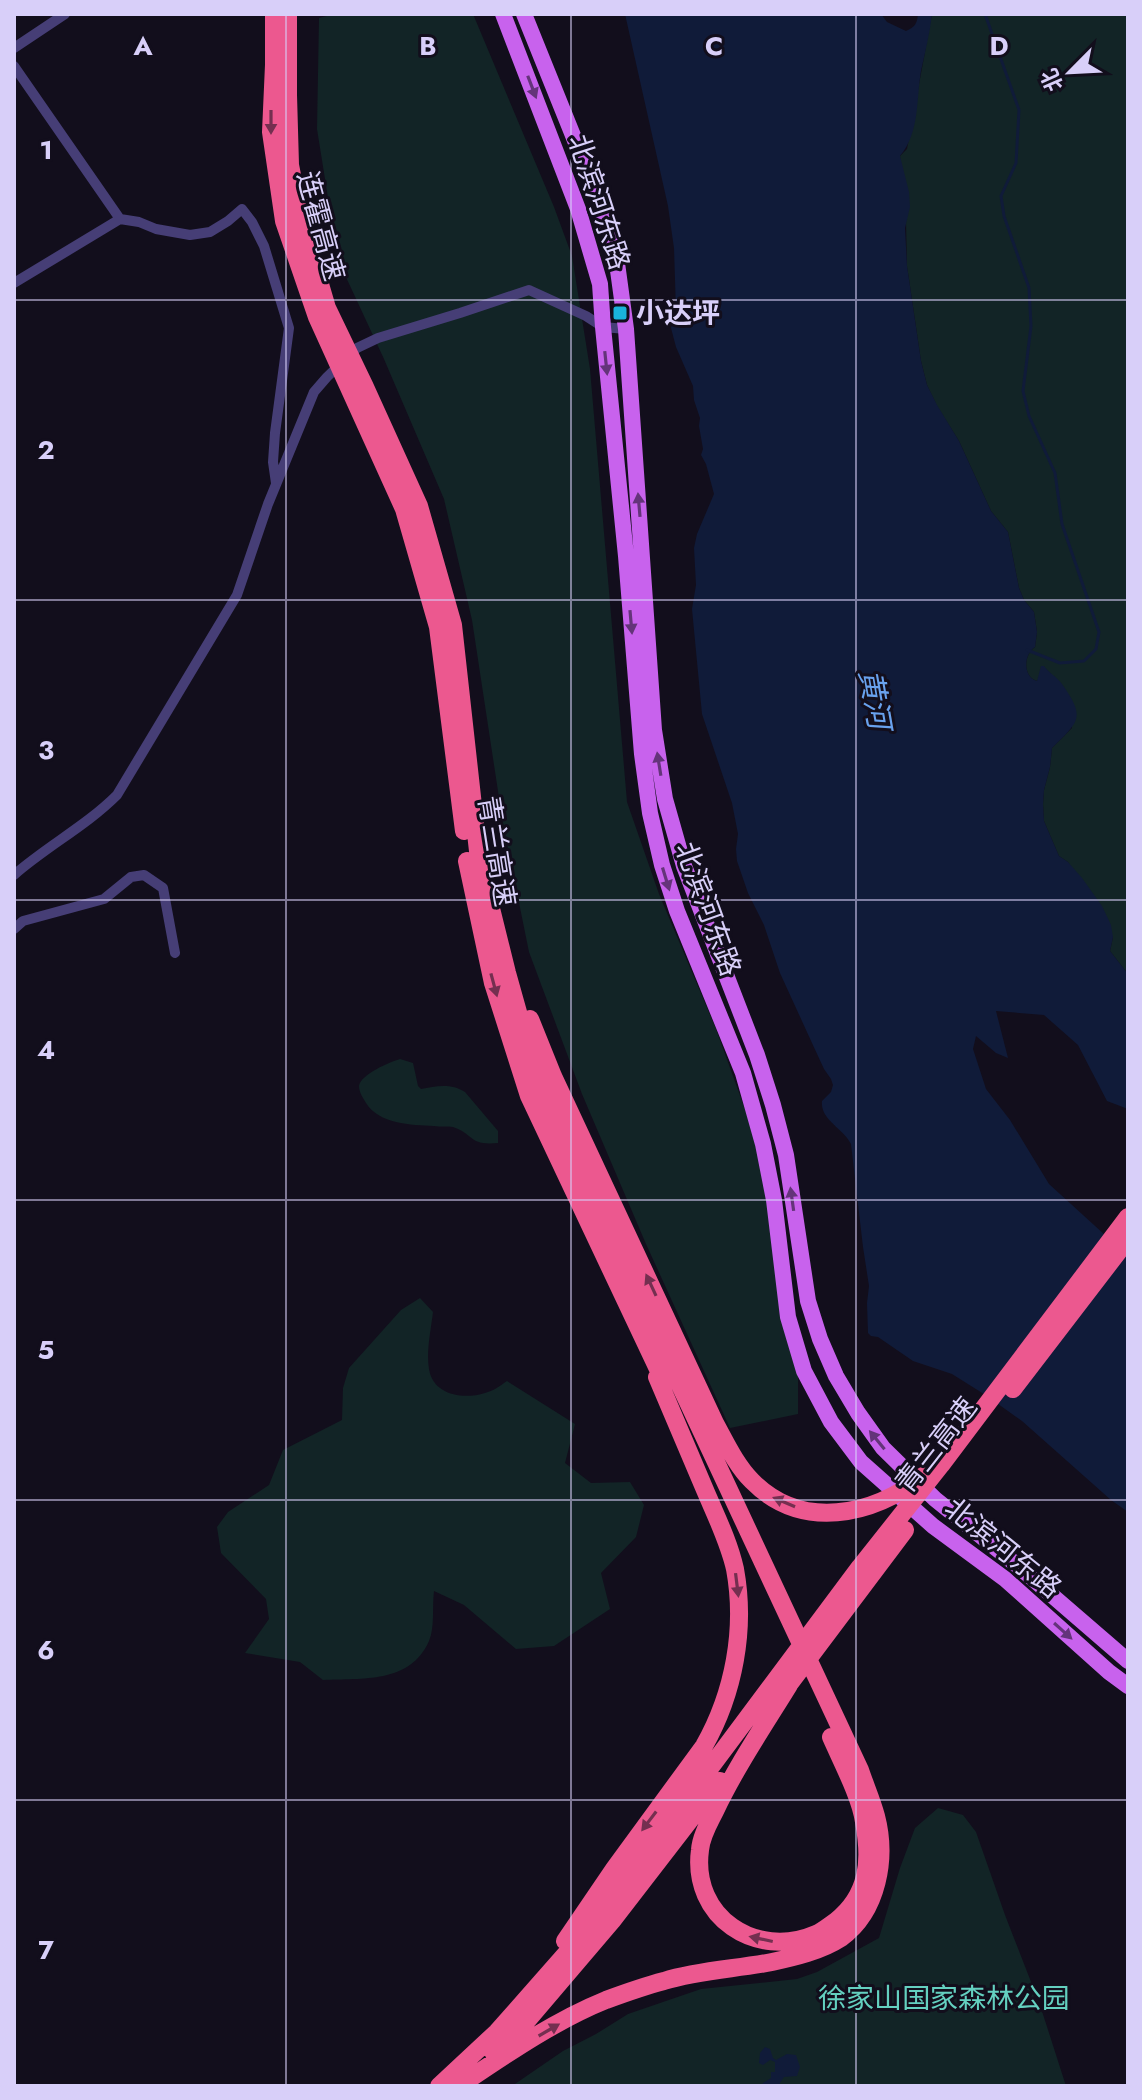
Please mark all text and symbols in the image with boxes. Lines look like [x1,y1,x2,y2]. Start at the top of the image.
text: A [132,27,153,65]
text: B [419,27,437,65]
text: C [705,27,723,65]
text: D [989,27,1009,65]
north arrow [1030,32,1110,112]
text: 北 [1033,64,1071,97]
one-way arrow [526,75,538,99]
one-way arrow [265,110,277,135]
street label: 北滨河东路 [558,129,640,275]
text: 1 [39,131,53,169]
street label: 连霍高速 [287,167,355,285]
place label: 小达坪 [636,293,720,334]
marker: 小达坪 [611,304,629,322]
one-way arrow [600,351,613,376]
text: 2 [37,431,55,469]
one-way arrow [632,492,645,517]
one-way arrow [625,610,638,635]
water label: 黄河 [849,666,902,737]
text: 3 [38,731,54,769]
one-way arrow [652,751,664,776]
street label: 青兰高速 [468,792,526,910]
street label: 北滨河东路 [665,836,751,982]
one-way arrow [660,867,673,891]
one-way arrow [488,972,500,997]
text: 4 [37,1031,55,1069]
one-way arrow [785,1186,798,1211]
one-way arrow [644,1273,658,1296]
text: 5 [38,1331,54,1369]
street label: 青兰高速 [885,1388,987,1502]
one-way arrow [869,1430,886,1450]
street label: 北滨河东路 [936,1488,1070,1608]
one-way arrow [772,1495,796,1508]
one-way arrow [730,1573,743,1598]
one-way arrow [1054,1621,1073,1639]
text: 6 [37,1631,55,1669]
one-way arrow [642,1811,658,1831]
text: 7 [38,1931,54,1969]
one-way arrow [748,1932,773,1945]
park label: 徐家山国家森林公园 [818,1978,1070,2019]
one-way arrow [538,2023,560,2037]

